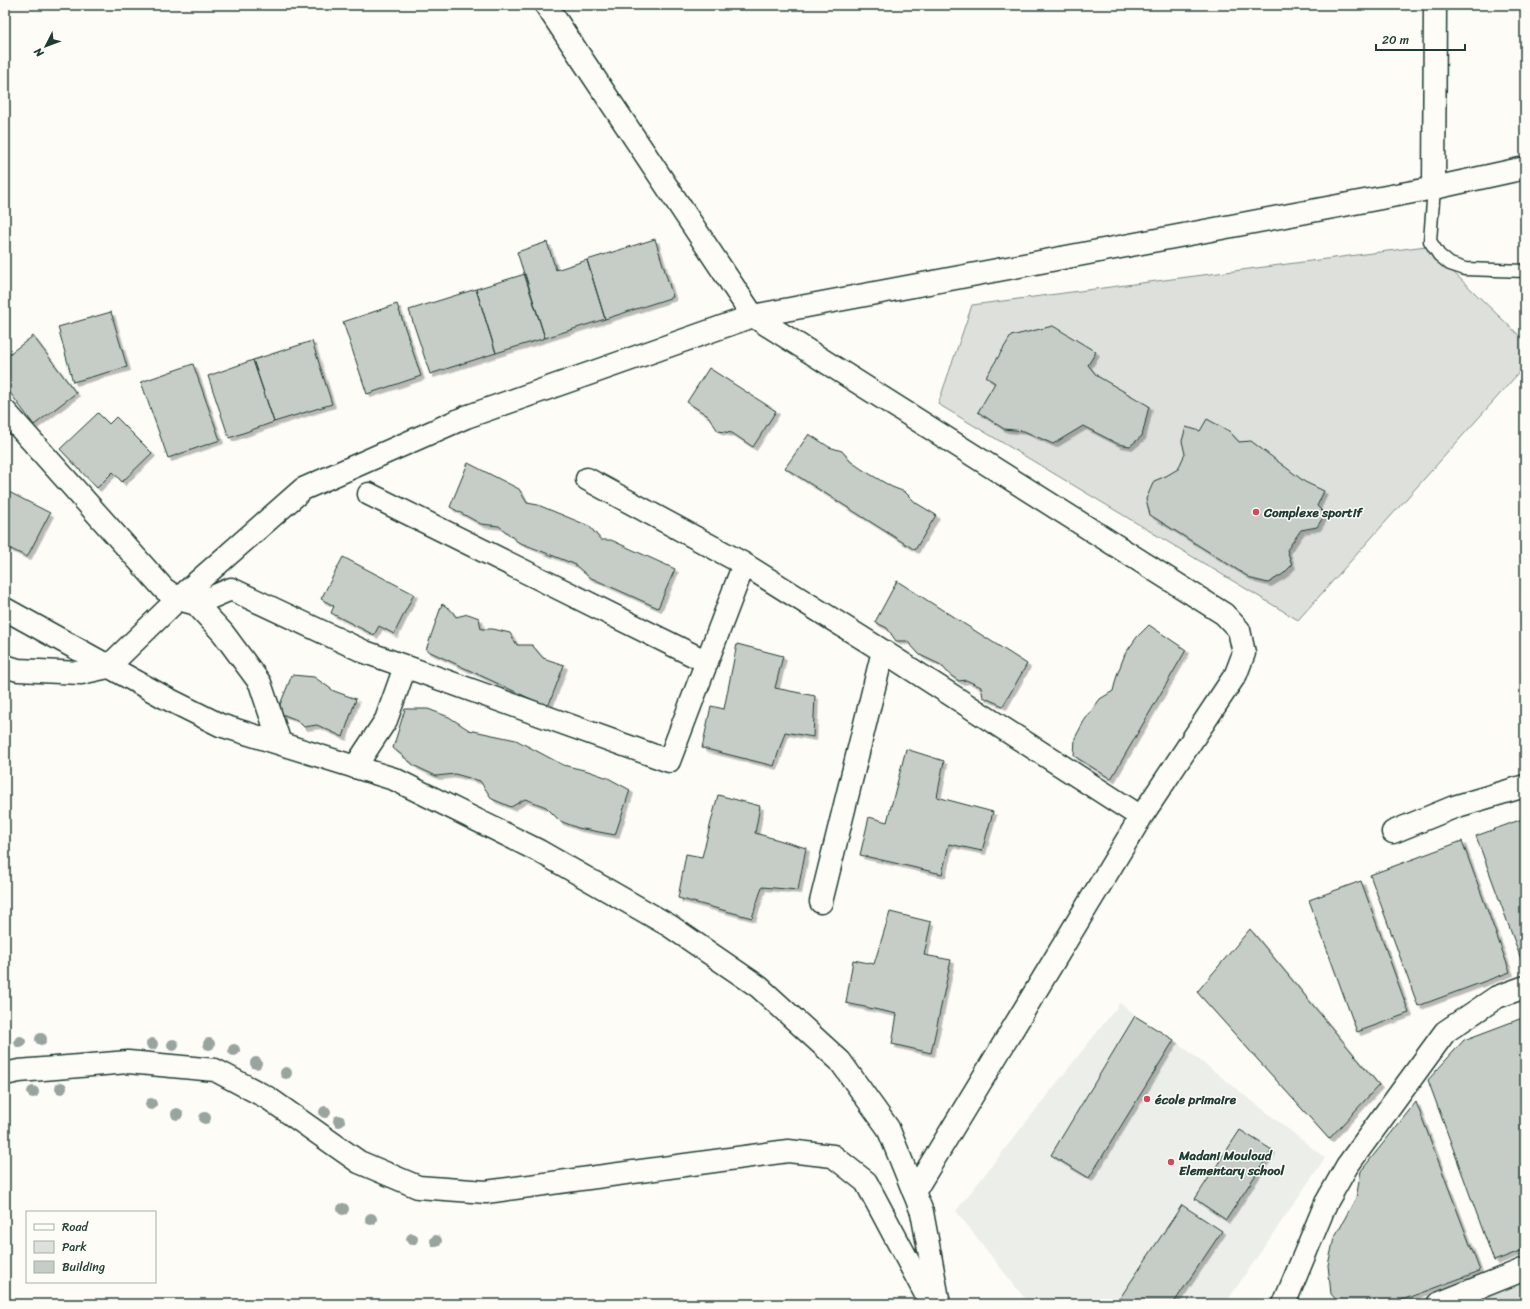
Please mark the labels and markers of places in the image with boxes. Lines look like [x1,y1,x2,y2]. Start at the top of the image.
place label: Complexe sportif [1263,501,1363,524]
marker: Complexe sportif [1251,507,1261,517]
place label: école primaire [1154,1088,1237,1111]
marker: école primaire [1142,1094,1152,1104]
place label: Madani Mouloud Elementary school [1178,1144,1285,1182]
marker: Madani Mouloud Elementary school [1166,1157,1176,1167]

